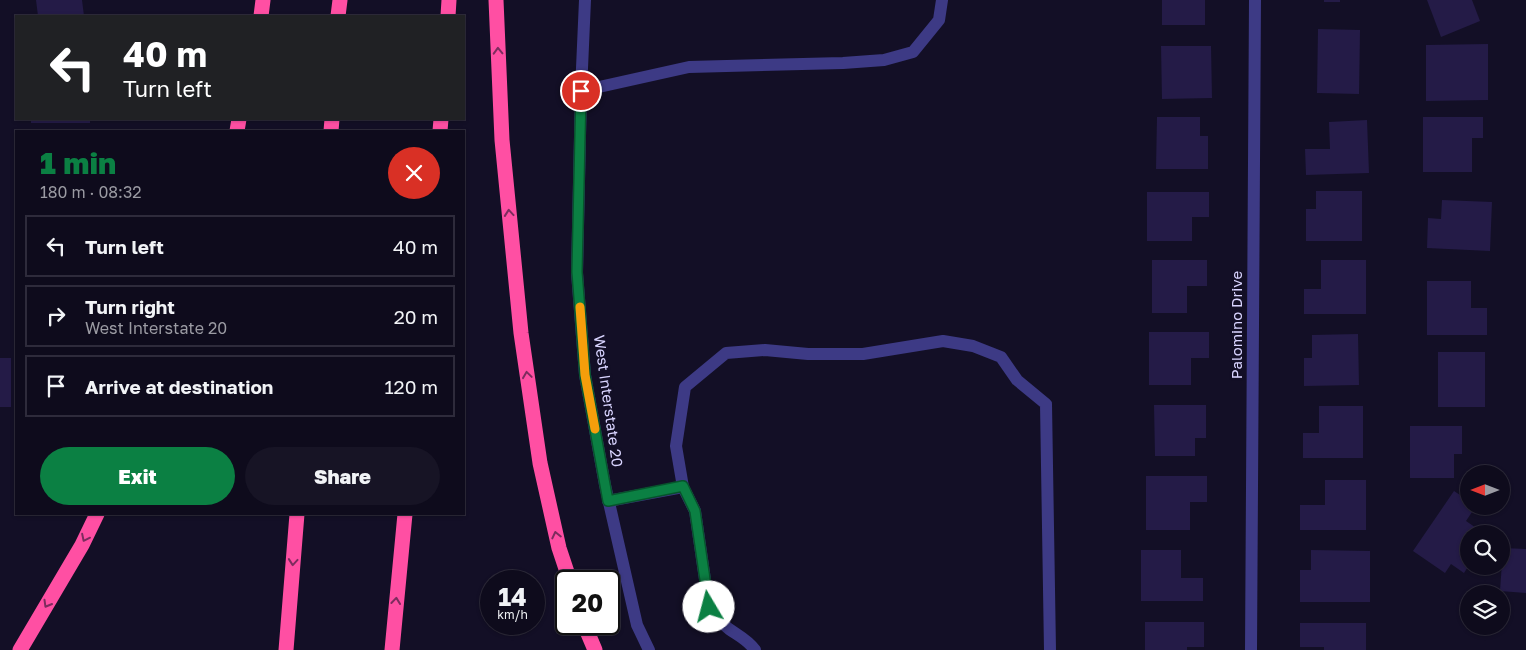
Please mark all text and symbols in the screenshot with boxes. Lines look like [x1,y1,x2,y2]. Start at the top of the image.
text: 40 m [123,33,207,75]
icon: left [40,35,105,100]
one-way arrow [493,47,504,55]
pin [560,70,602,112]
text: Turn left [123,75,212,102]
icon: arrive [567,77,595,105]
text: 1 min [40,145,116,181]
button: close [388,147,440,199]
text: 180 m · 08:32 [40,182,142,202]
one-way arrow [504,209,515,217]
icon: left [42,232,70,260]
text: Turn left [85,235,164,258]
text: 40 m [393,235,438,258]
street label: Palomino Drive [1227,271,1245,379]
text: Turn right [85,295,175,318]
icon: right [42,302,70,330]
text: 20 m [394,305,438,328]
text: West Interstate 20 [85,318,227,338]
street label: West Interstate 20 [591,334,627,468]
one-way arrow [522,371,533,379]
icon: arrive [42,372,70,400]
text: Arrive at destination [85,375,273,398]
text: 120 m [384,375,438,398]
button: Exit [40,447,235,505]
button: Share [245,447,440,505]
north arrow [1460,465,1510,515]
map controls [1460,465,1510,635]
button: search [1460,525,1510,575]
one-way arrow [551,530,562,539]
one-way arrow [81,533,91,542]
one-way arrow [288,559,299,567]
speed limit sign: 20 [555,570,620,635]
position arrow [682,580,734,632]
text: 14 [498,581,527,612]
button: layers [1460,585,1510,635]
one-way arrow [391,597,402,605]
one-way arrow [44,598,54,607]
text: km/h [497,607,528,622]

